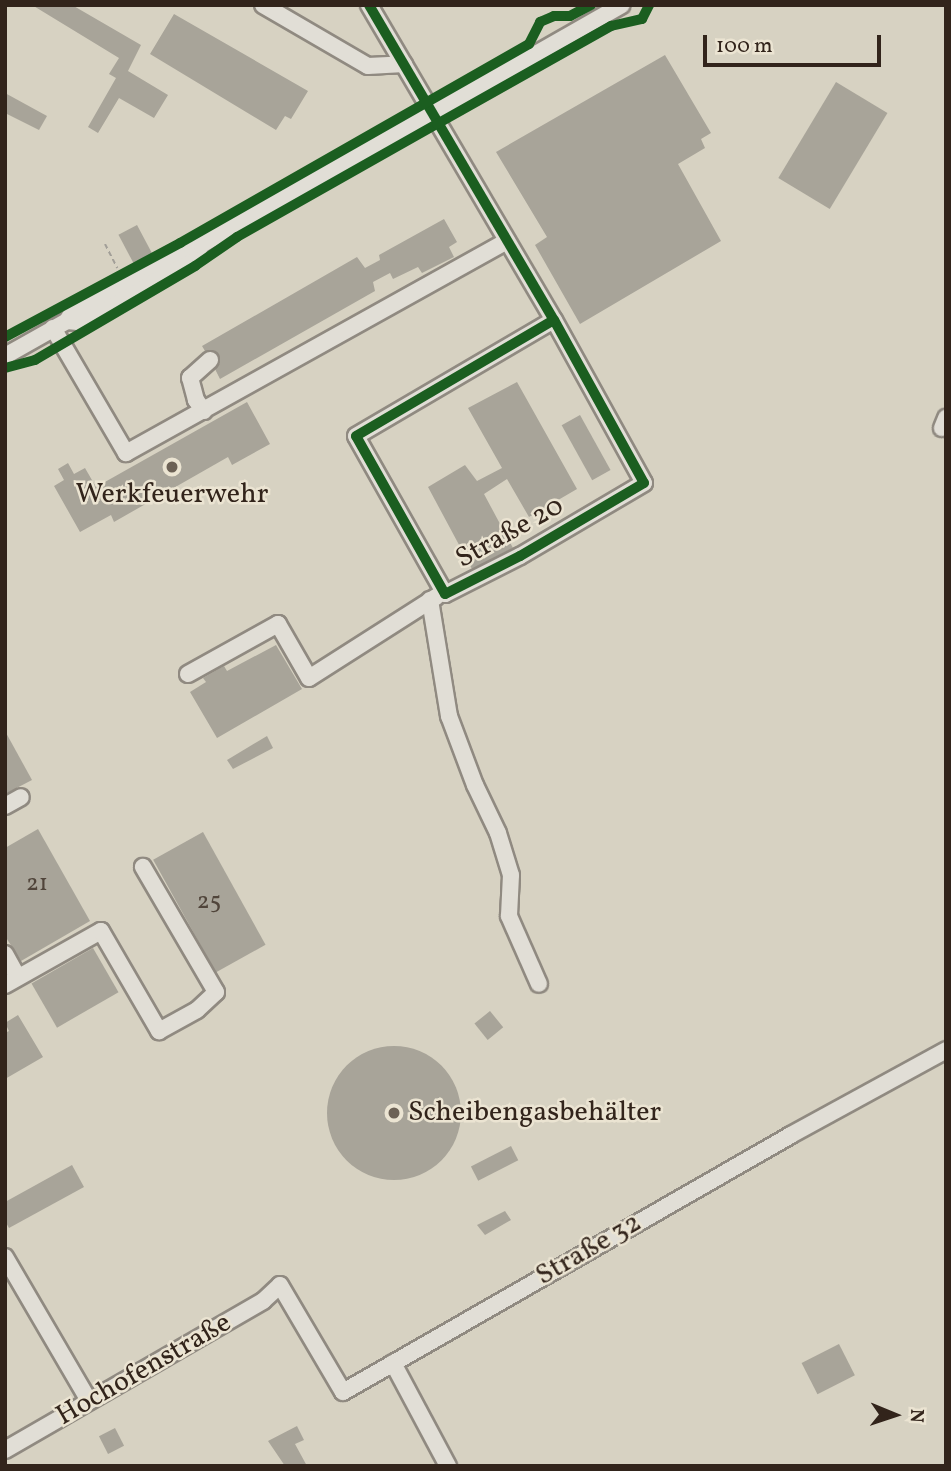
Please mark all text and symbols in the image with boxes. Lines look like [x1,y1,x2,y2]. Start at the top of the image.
scale bar [706,21,884,65]
text: 100 m [716,32,773,61]
marker: Werkfeuerwehr [164,459,180,475]
place label: Werkfeuerwehr [76,478,268,512]
street label: Straße 20 [450,490,570,576]
house number: 21 [26,871,48,899]
house number: 25 [197,889,221,917]
place label: Scheibengasbehälter [408,1096,661,1130]
marker: Scheibengasbehälter [386,1105,402,1121]
street label: Straße 32 [530,1206,648,1294]
street label: Hochofenstraße [51,1306,237,1434]
north arrow [860,1380,930,1450]
text: N [903,1408,929,1423]

